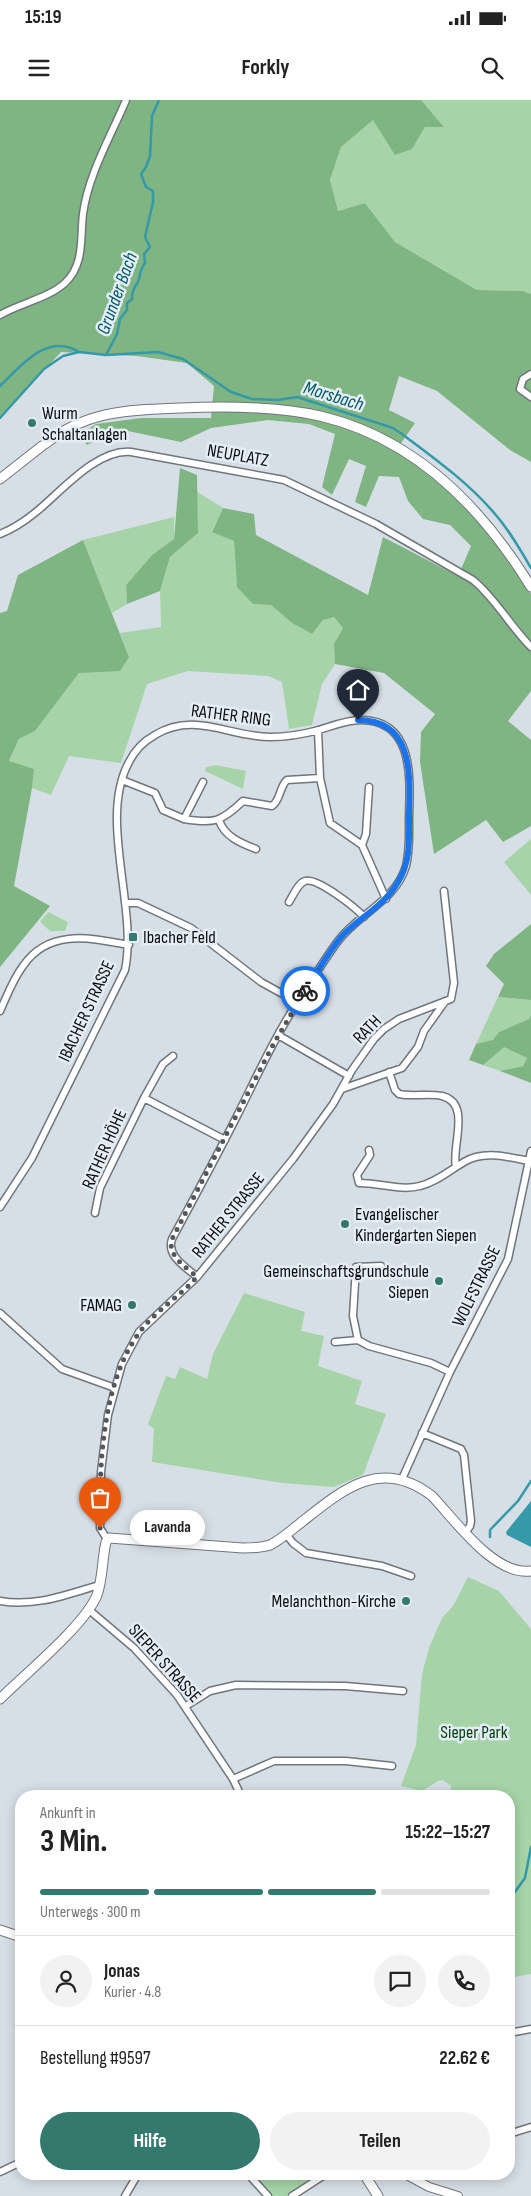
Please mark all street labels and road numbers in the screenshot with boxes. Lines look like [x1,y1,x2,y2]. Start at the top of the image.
street label: NEUPLATZ [206,440,271,471]
street label: RATHER RING [190,700,272,731]
street label: IBACHER STRASSE [54,957,119,1065]
street label: RATH [349,1011,386,1048]
street label: RATHER HÖHE [78,1106,131,1192]
street label: RATHER STRASSE [188,1168,269,1262]
street label: WOLFSTRASSE [448,1242,505,1330]
street label: SIEPER STRASSE [124,1620,205,1707]

